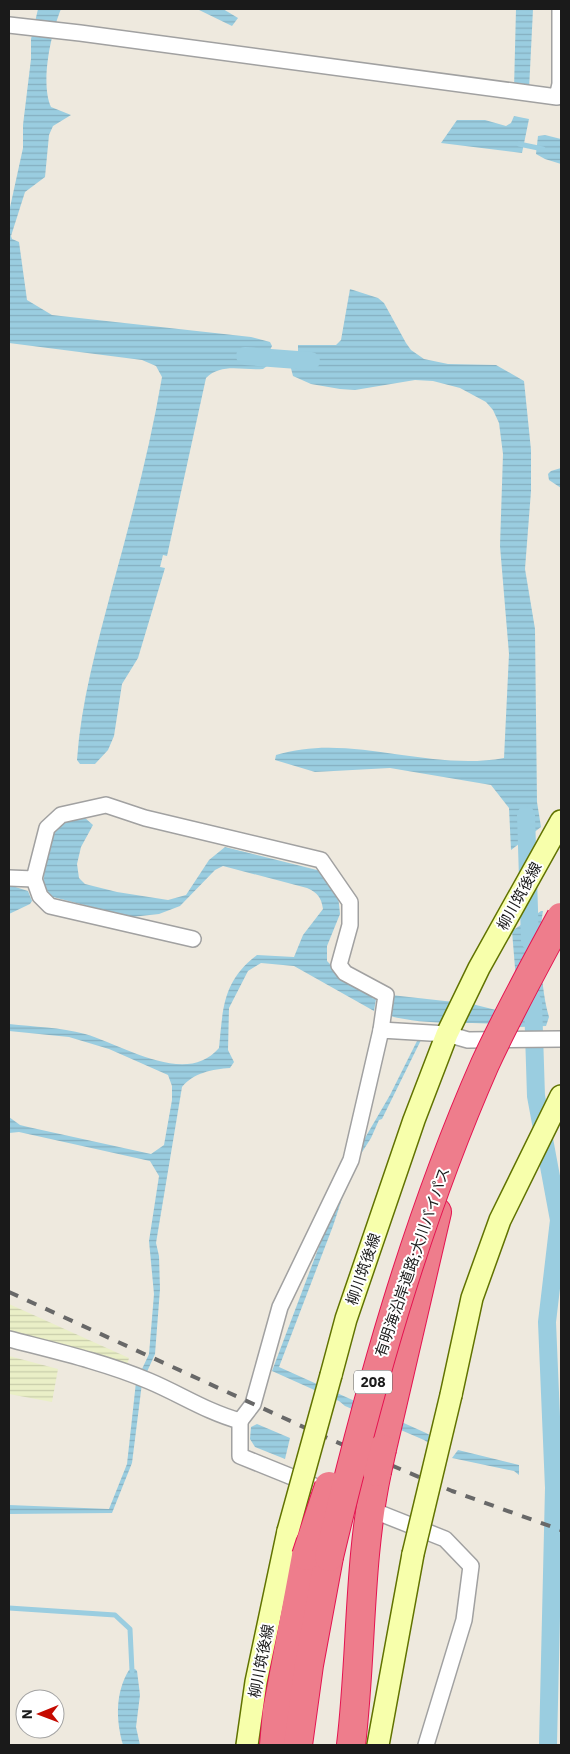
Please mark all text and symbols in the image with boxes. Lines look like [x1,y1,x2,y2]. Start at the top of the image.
street label: 柳川筑後線 [493,859,545,933]
street label: 有明海沿岸道路;大川バイパス [371,1165,453,1359]
street label: 柳川筑後線 [342,1230,384,1308]
road number: 208 [354,1370,392,1394]
street label: 柳川筑後線 [245,1622,277,1700]
north arrow [15,1689,65,1739]
text: N [18,1709,36,1719]

